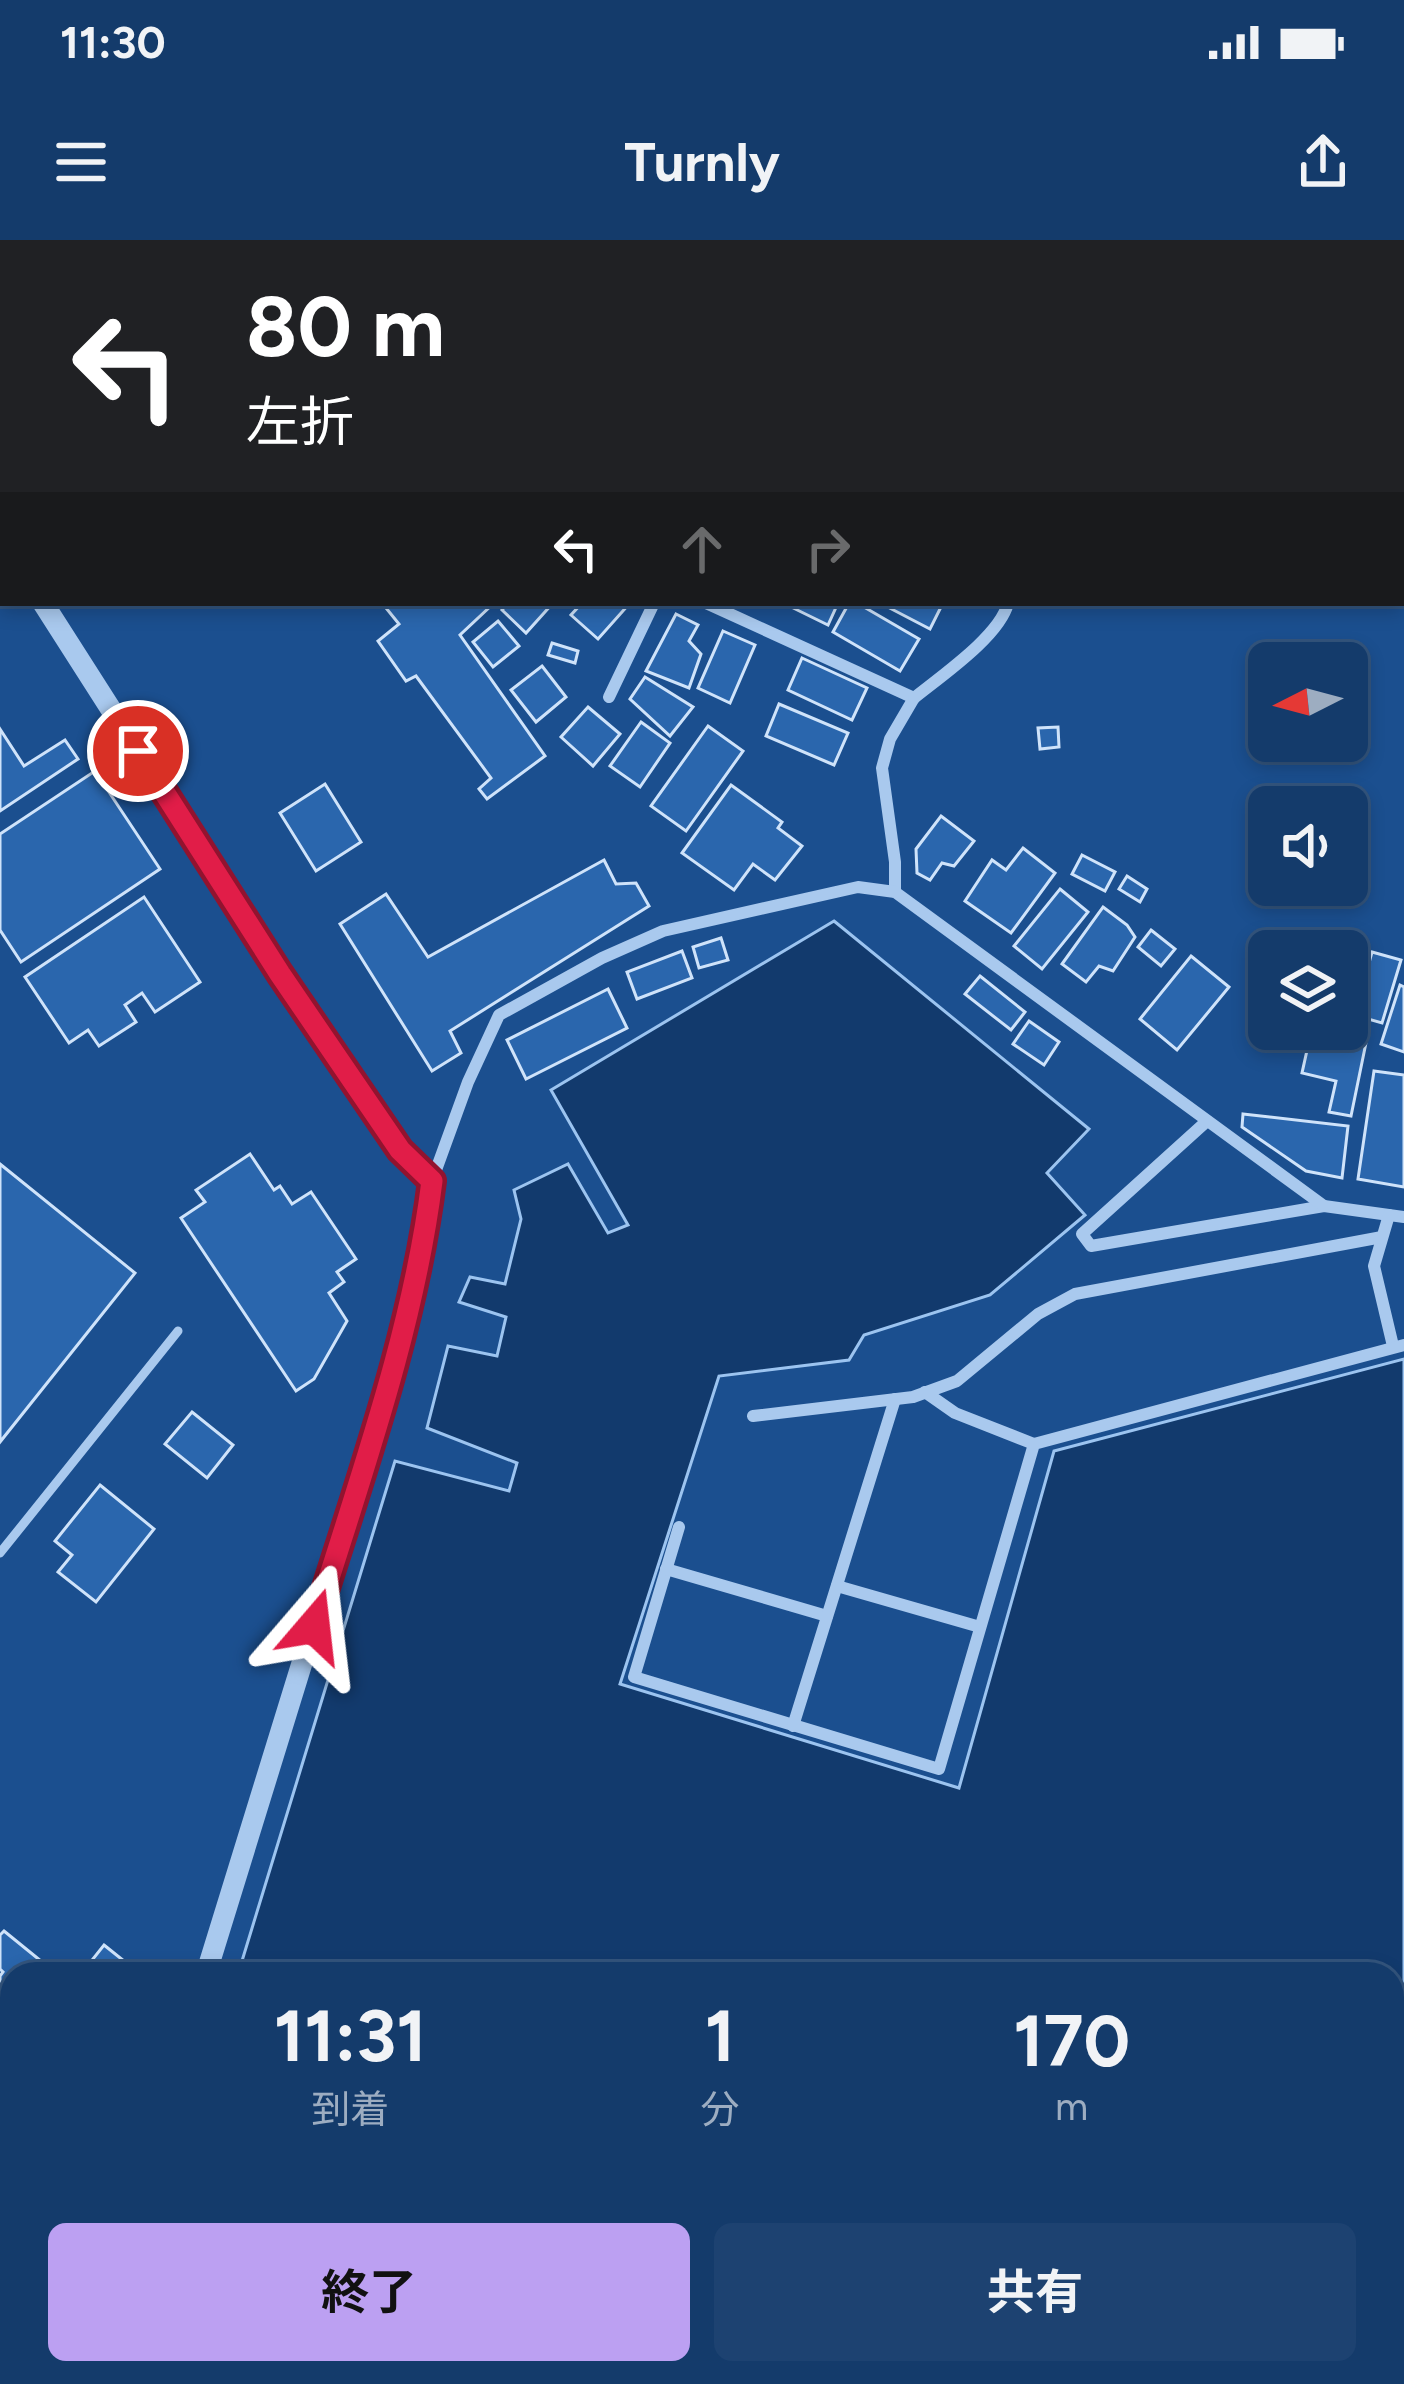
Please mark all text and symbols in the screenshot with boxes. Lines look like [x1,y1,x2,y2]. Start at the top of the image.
text: 11:30 [60,15,166,69]
icon: menu [48,129,114,195]
icon: share [1290,129,1356,195]
text: Turnly [624,130,780,195]
text: 80 m [246,276,445,377]
icon: left [48,288,204,444]
text: 左折 [246,390,354,455]
icon: left [543,516,609,582]
icon: ahead [669,516,735,582]
icon: right [795,516,861,582]
north arrow [1248,642,1368,762]
map controls [1248,642,1368,1050]
pin [87,700,189,802]
icon: arrive [105,718,171,784]
button: sound [1248,786,1368,906]
button: layers [1248,930,1368,1050]
position arrow [251,1563,377,1689]
text: 11:31 [274,1993,427,2079]
text: 1 [705,1993,735,2079]
text: 170 [1013,1998,1130,2084]
text: m [1055,2083,1088,2130]
text: 到着 [311,2086,389,2133]
text: 分 [700,2086,739,2133]
button: 終了 [48,2223,690,2361]
button: 共有 [714,2223,1356,2361]

